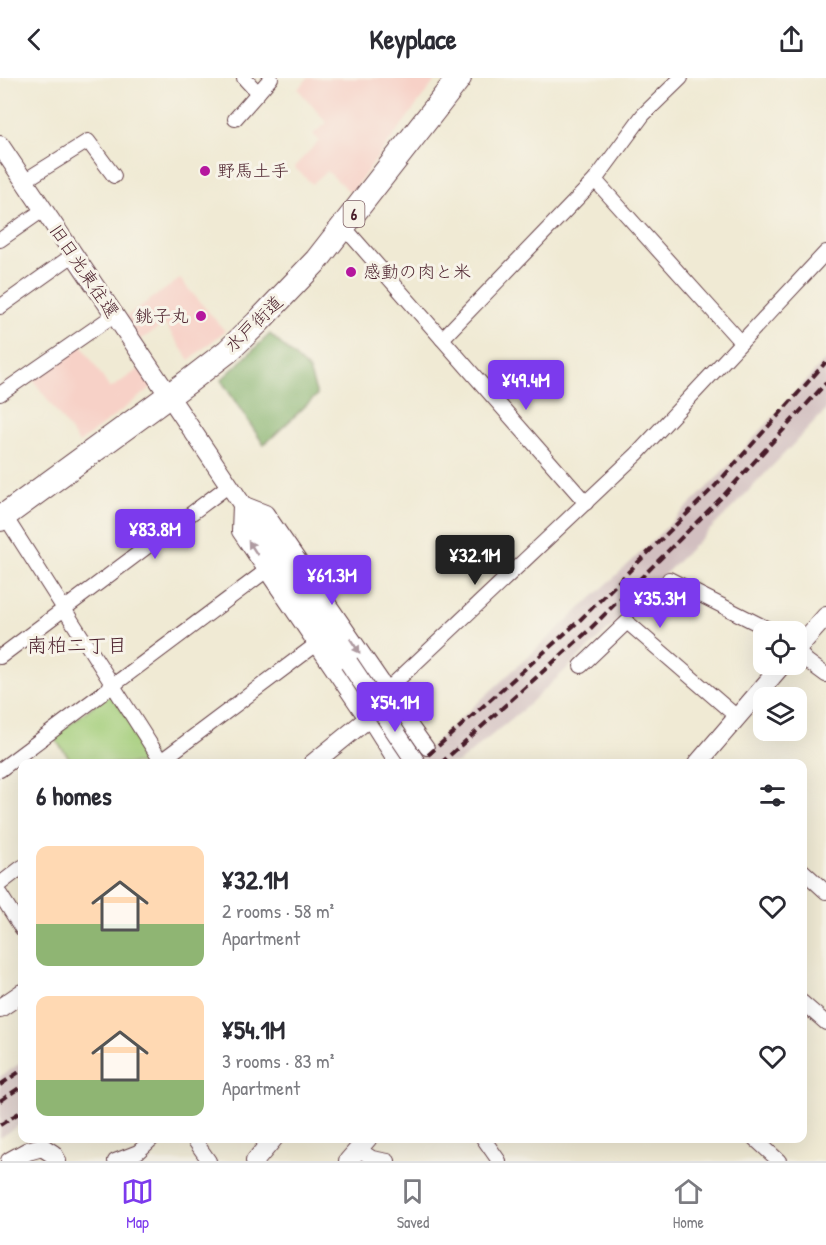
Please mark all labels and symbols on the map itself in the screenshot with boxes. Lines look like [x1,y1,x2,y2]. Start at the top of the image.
place label: 野馬土手 [217,158,289,183]
marker: 野馬土手 [198,164,212,178]
road number: 6 [344,201,364,227]
street label: 旧日光東往還 [44,219,125,322]
place label: 感動の肉と米 [363,259,471,284]
marker: 感動の肉と米 [344,265,358,279]
street label: 水戸街道 [219,290,288,358]
place label: 銚子丸 [135,303,189,328]
marker: 銚子丸 [194,309,208,323]
pin: ¥49.4M [477,360,575,411]
pin: ¥83.8M [106,509,204,560]
pin: ¥32.1M [426,535,524,586]
one-way arrow [247,540,258,556]
pin: ¥61.3M [283,555,381,606]
pin: ¥35.3M [611,578,709,629]
district label: 南柏二丁目 [27,631,127,658]
one-way arrow [350,637,361,654]
pin: ¥54.1M [346,682,444,733]

